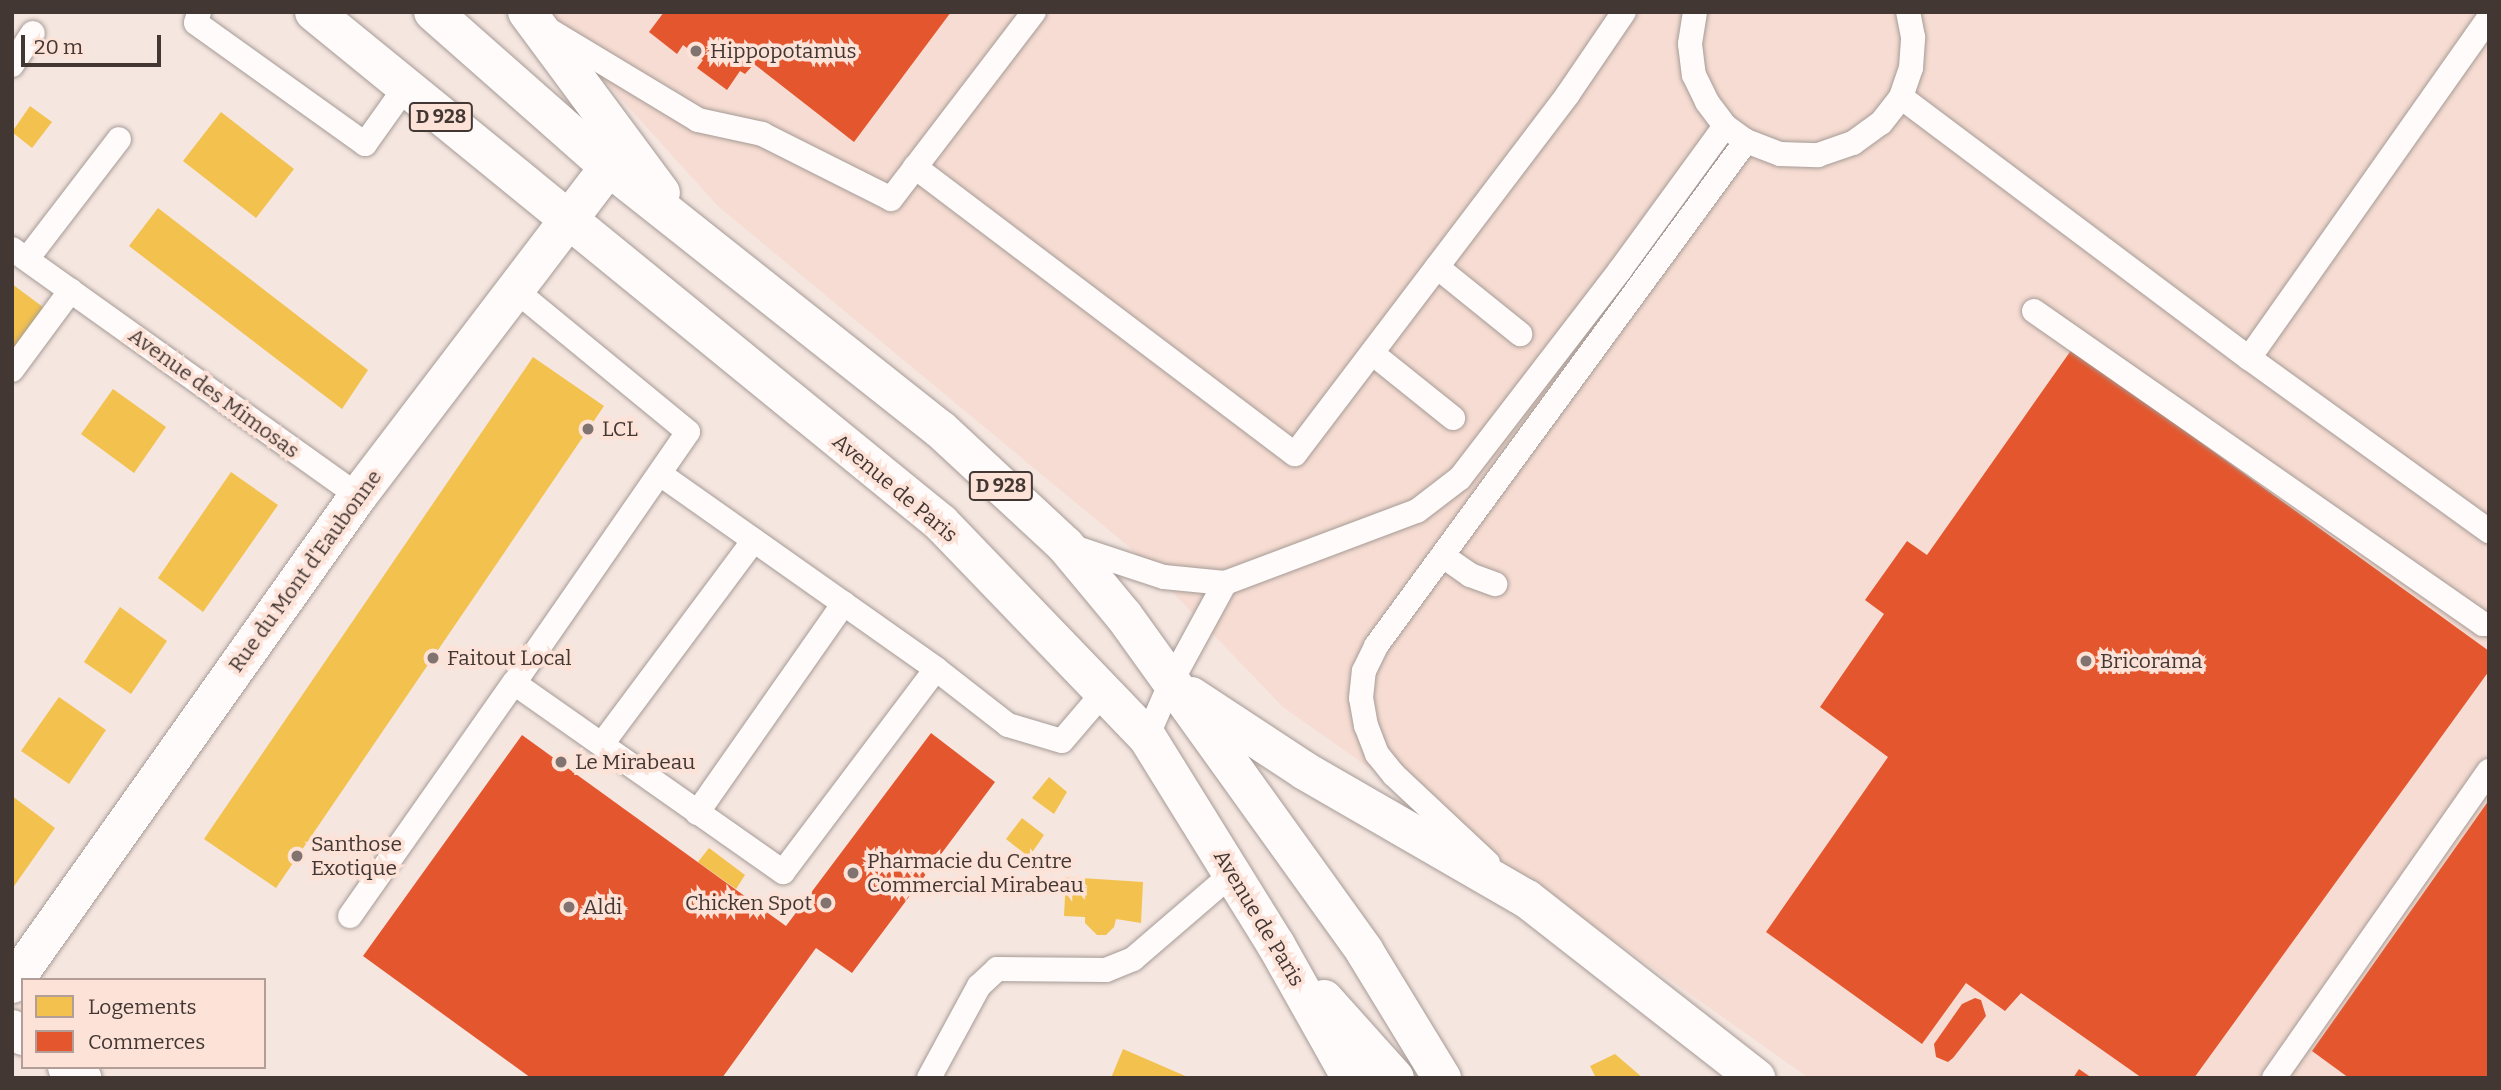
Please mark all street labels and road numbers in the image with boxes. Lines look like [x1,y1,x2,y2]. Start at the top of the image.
road number: D 928 [408,102,474,132]
street label: Avenue des Mimosas [124,323,304,463]
street label: Avenue de Paris [828,429,962,547]
street label: Rue du Mont d'Eaubonne [223,465,387,677]
road number: D 928 [968,471,1034,502]
street label: Avenue de Paris [1208,845,1310,991]

